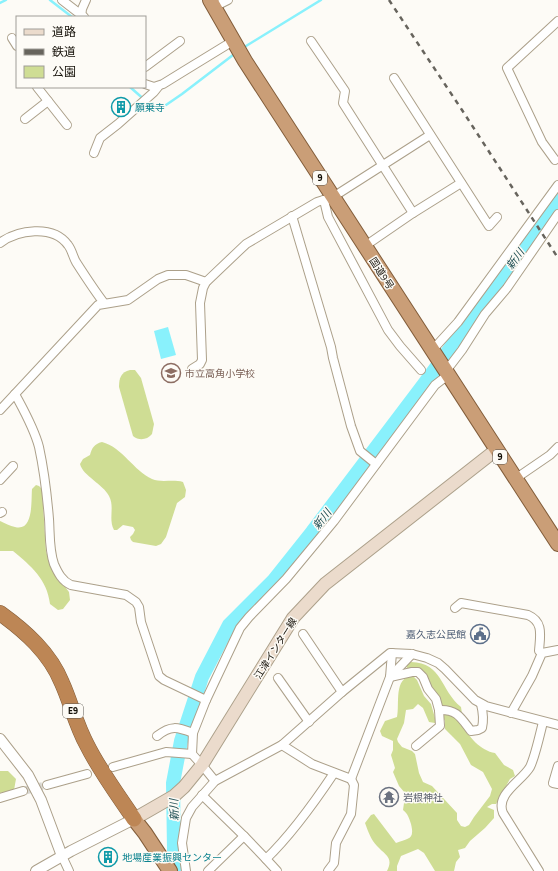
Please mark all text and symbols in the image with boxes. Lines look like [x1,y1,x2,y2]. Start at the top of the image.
legend [16,16,146,88]
text: 道路 [52,22,76,41]
text: 鉄道 [52,42,76,61]
text: 公園 [52,62,76,81]
building icon: 願乗寺 [110,96,132,118]
place label: 願乗寺 [135,100,165,115]
road number: 9 [313,171,327,185]
water label: 新川 [502,245,529,273]
street label: 国道9号 [366,254,398,292]
school or university icon: 市立高角小学校 [160,362,182,384]
place label: 市立高角小学校 [185,366,255,381]
road number: 9 [493,450,507,464]
water label: 新川 [309,505,336,533]
street label: 江津インター線 [251,615,300,682]
public building icon: 嘉久志公民館 [469,623,491,645]
place label: 嘉久志公民館 [406,627,466,642]
road number: E9 [63,704,83,718]
temple icon: 岩根神社 [378,786,400,808]
place label: 岩根神社 [403,790,443,805]
water label: 新川 [166,798,182,821]
building icon: 地場産業振興センター [97,846,119,868]
place label: 地場産業振興センター [122,850,222,865]

